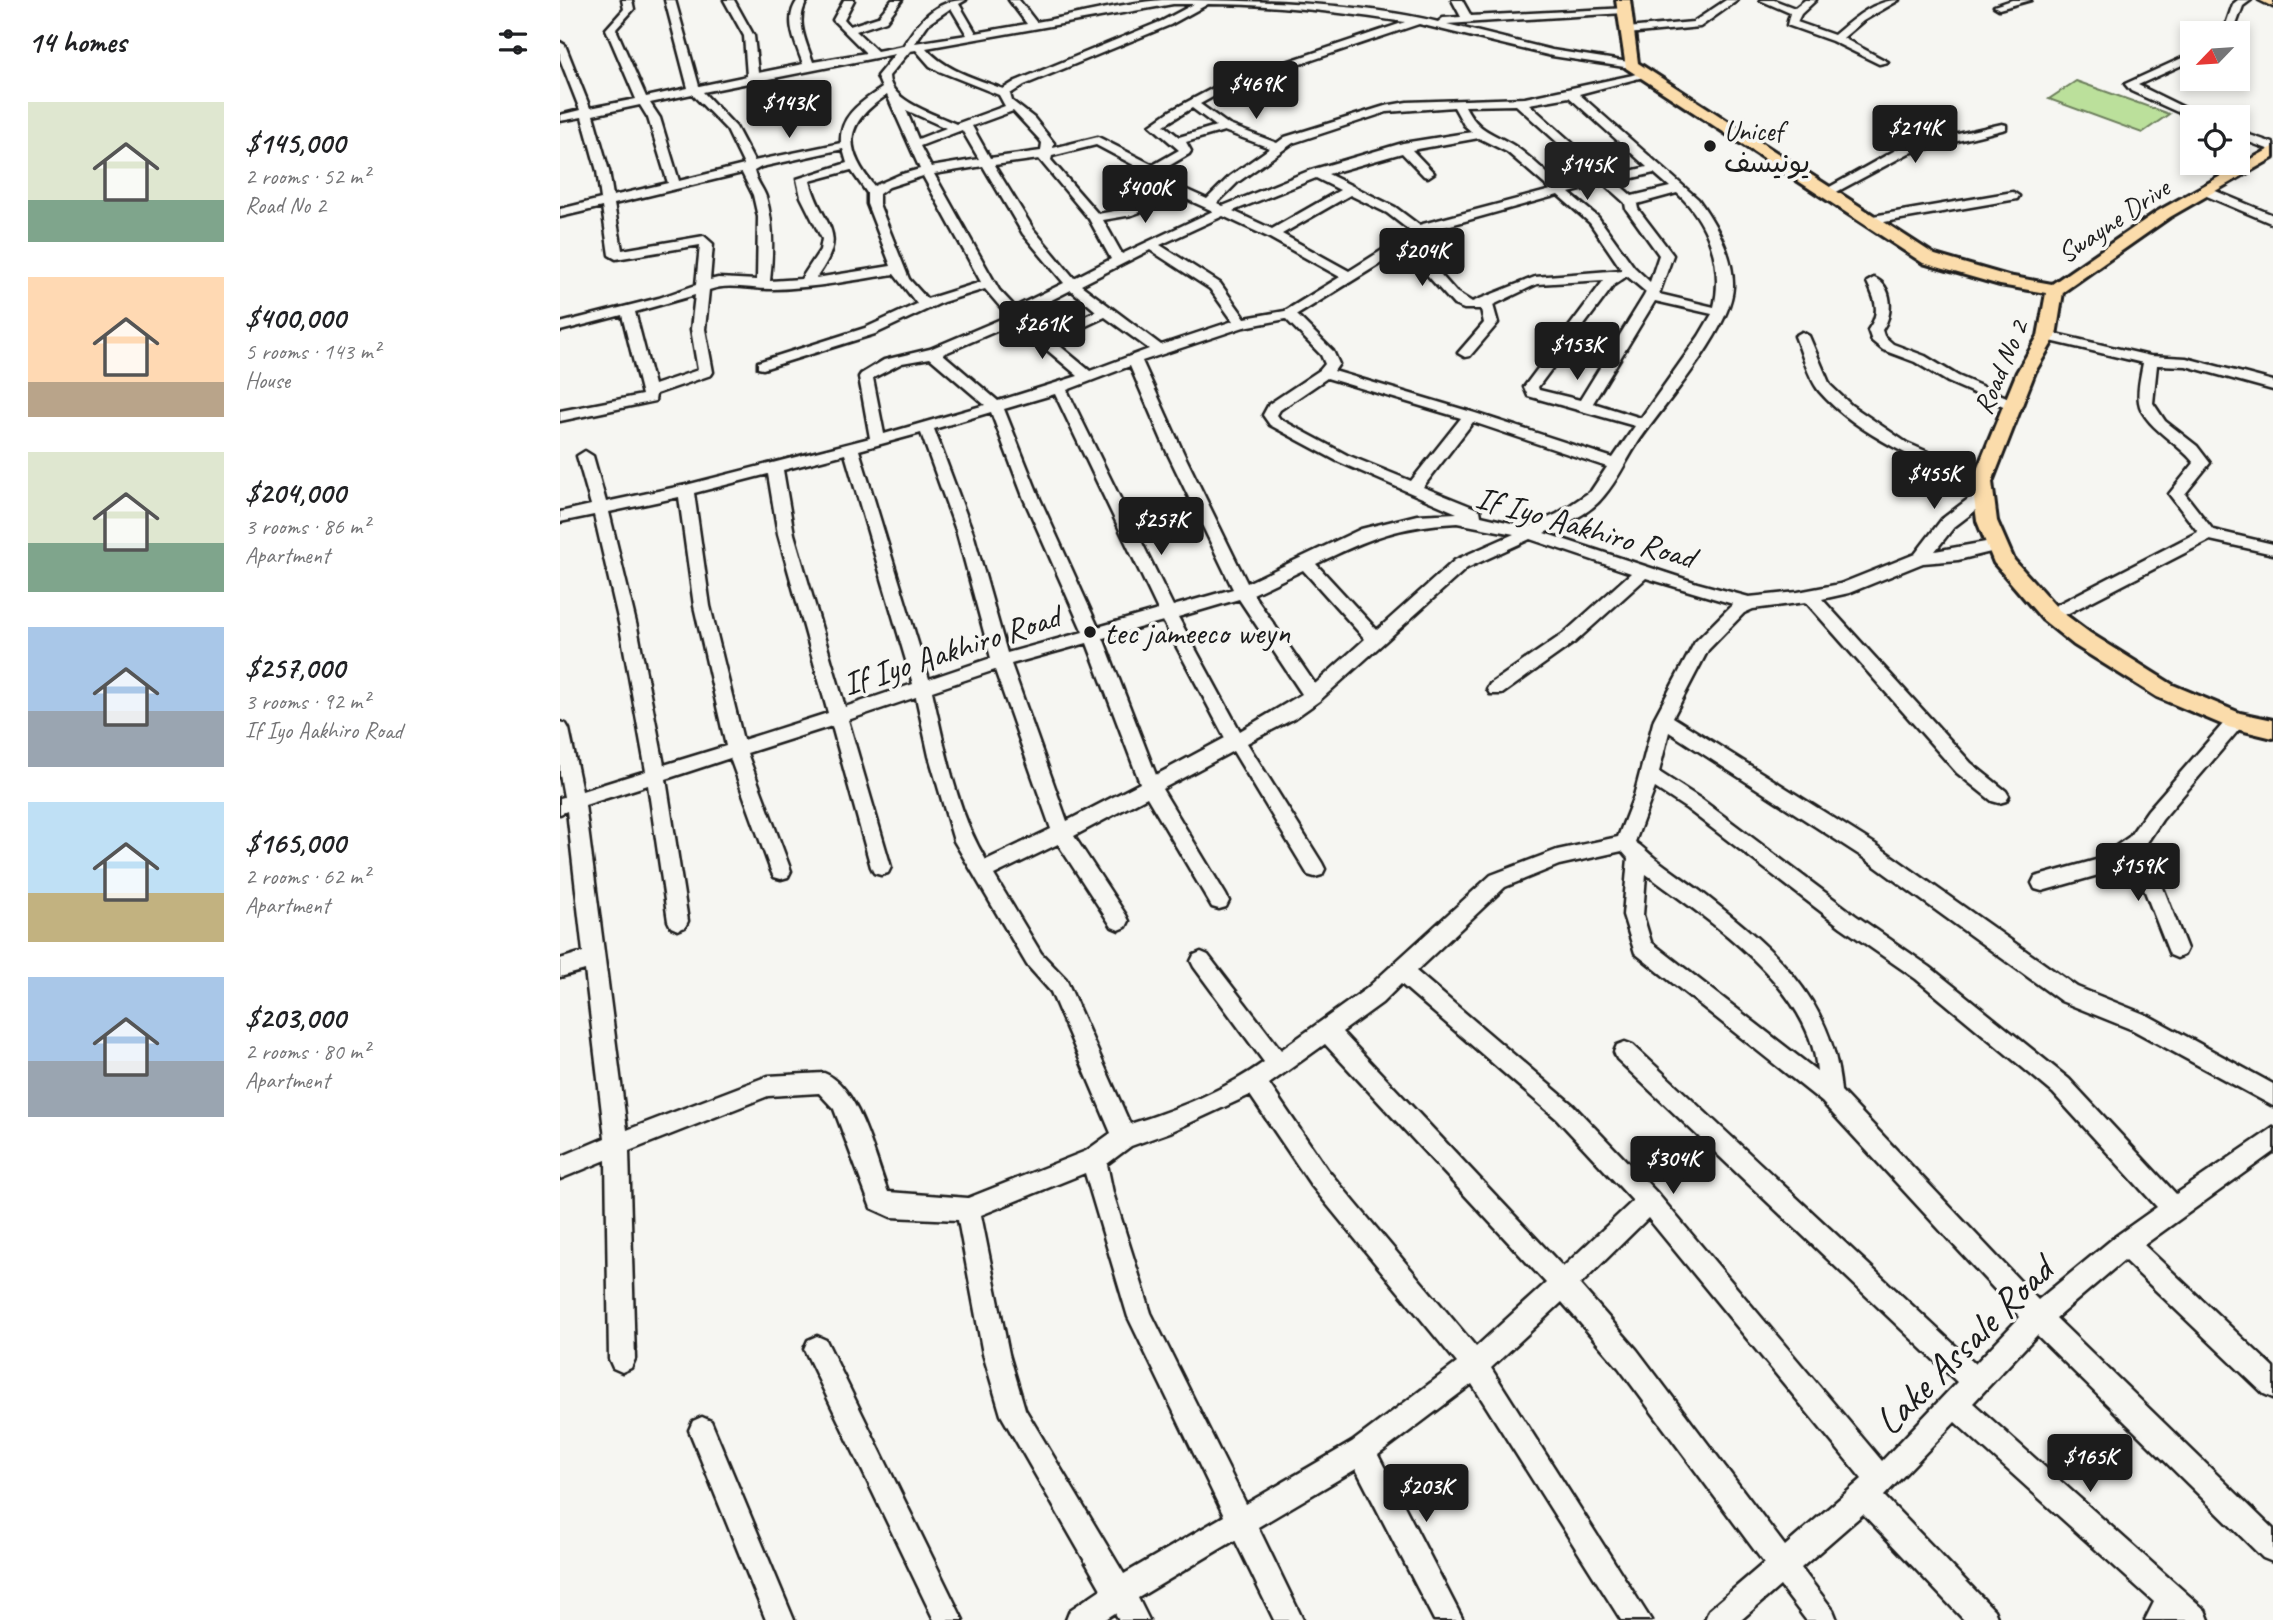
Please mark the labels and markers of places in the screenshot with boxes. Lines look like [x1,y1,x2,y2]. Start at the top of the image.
pin: $469K [1207,61,1305,121]
pin: $143K [740,80,838,140]
pin: $214K [1866,106,1964,165]
place label: Unicef يونيسف [1724,113,1810,180]
marker: Unicef يونيسف [1702,138,1718,154]
pin: $145K [1538,142,1636,202]
pin: $400K [1096,166,1194,225]
pin: $204K [1373,229,1471,288]
pin: $261K [993,302,1091,361]
pin: $153K [1528,322,1626,382]
pin: $455K [1885,452,1983,511]
pin: $257K [1112,498,1210,557]
place label: tec jameeco weyn [1104,612,1290,654]
marker: tec jameeco weyn [1082,624,1098,640]
pin: $159K [2089,844,2187,903]
pin: $304K [1624,1136,1722,1196]
pin: $165K [2041,1434,2139,1494]
pin: $203K [1377,1464,1475,1524]

